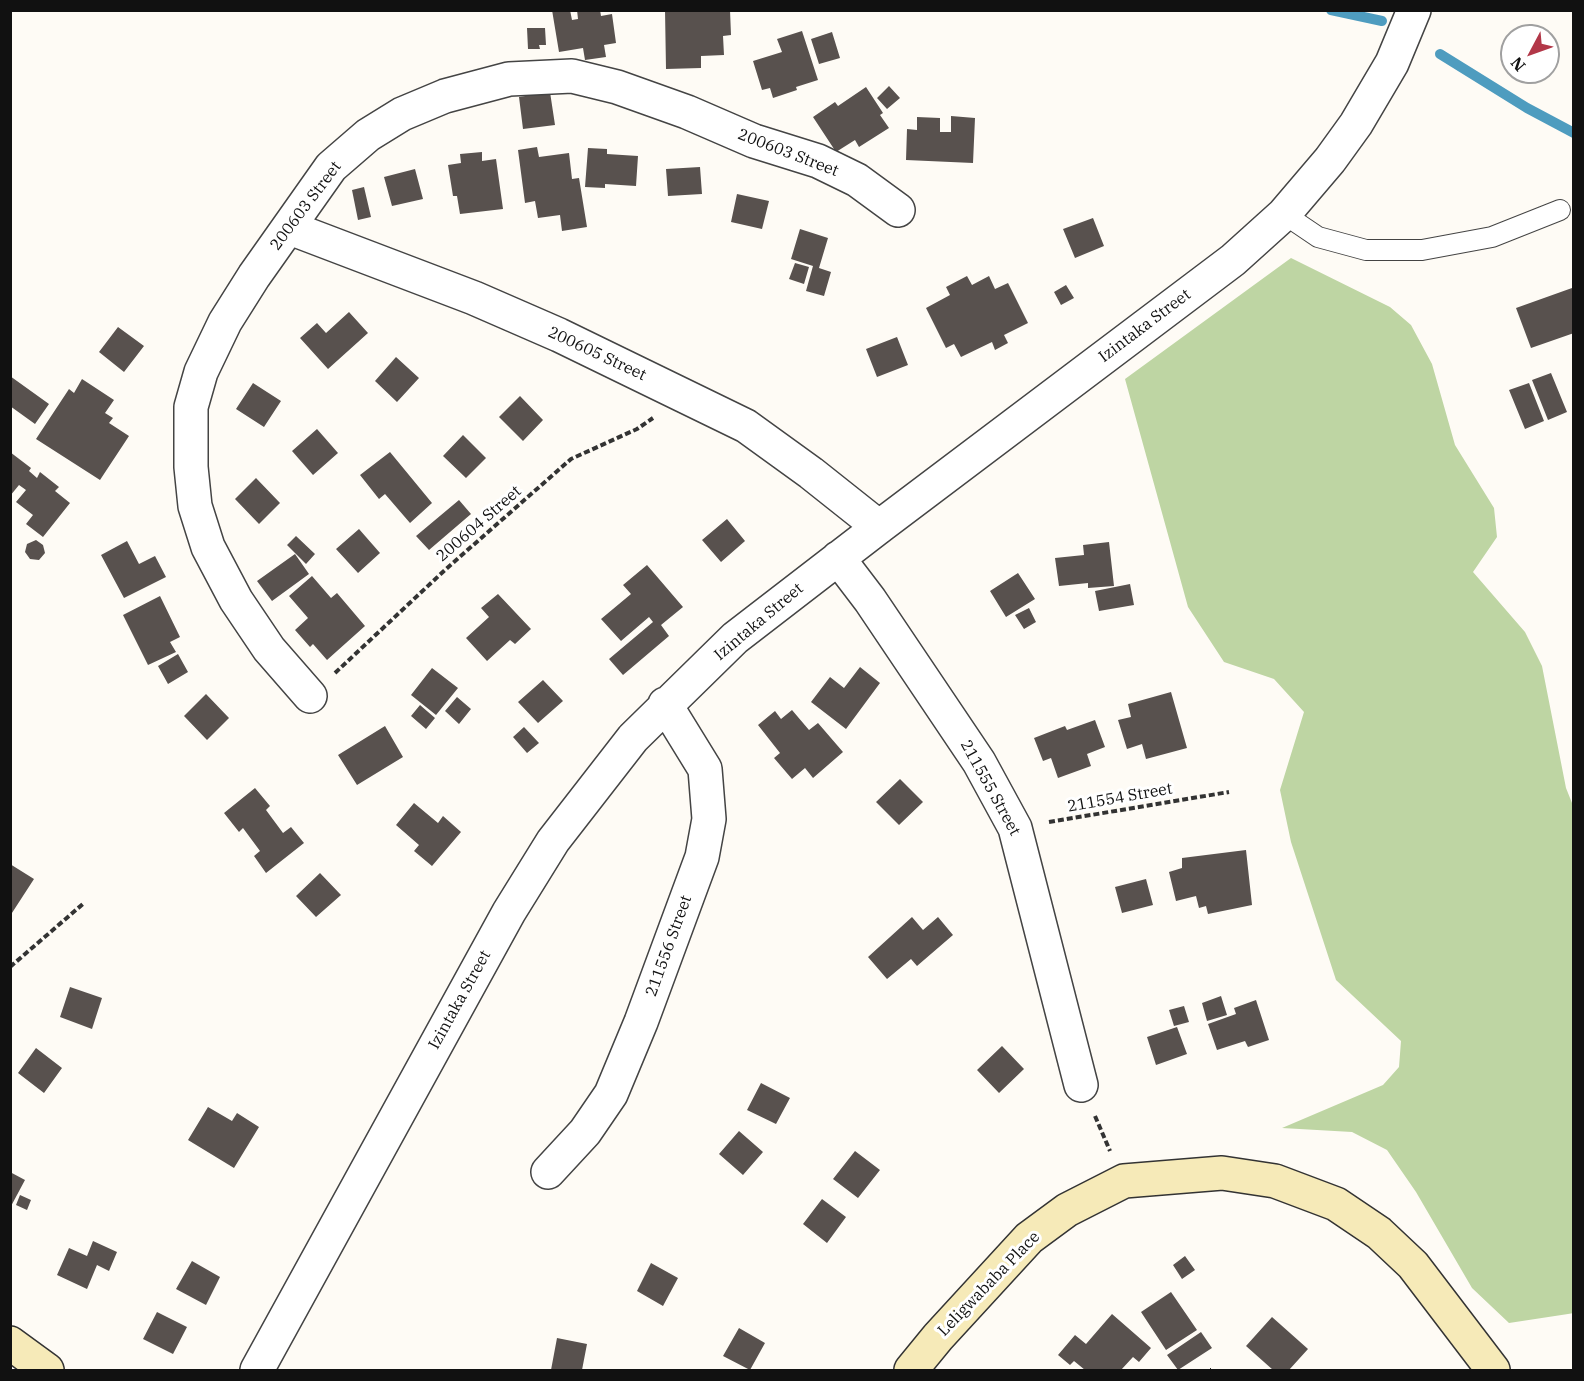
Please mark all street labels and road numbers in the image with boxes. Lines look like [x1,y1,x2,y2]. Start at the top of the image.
street label: 200603 Street [735,125,841,181]
street label: 200603 Street [266,158,346,254]
street label: Izintaka Street [1095,285,1195,367]
street label: 200605 Street [545,323,649,385]
street label: 200604 Street [433,482,525,566]
street label: Izintaka Street [711,579,807,665]
street label: 211555 Street [956,737,1024,839]
street label: 211554 Street [1066,779,1174,817]
street label: 211556 Street [642,893,696,999]
street label: Izintaka Street [425,947,495,1053]
street label: Leligwababa Place [934,1228,1044,1340]

